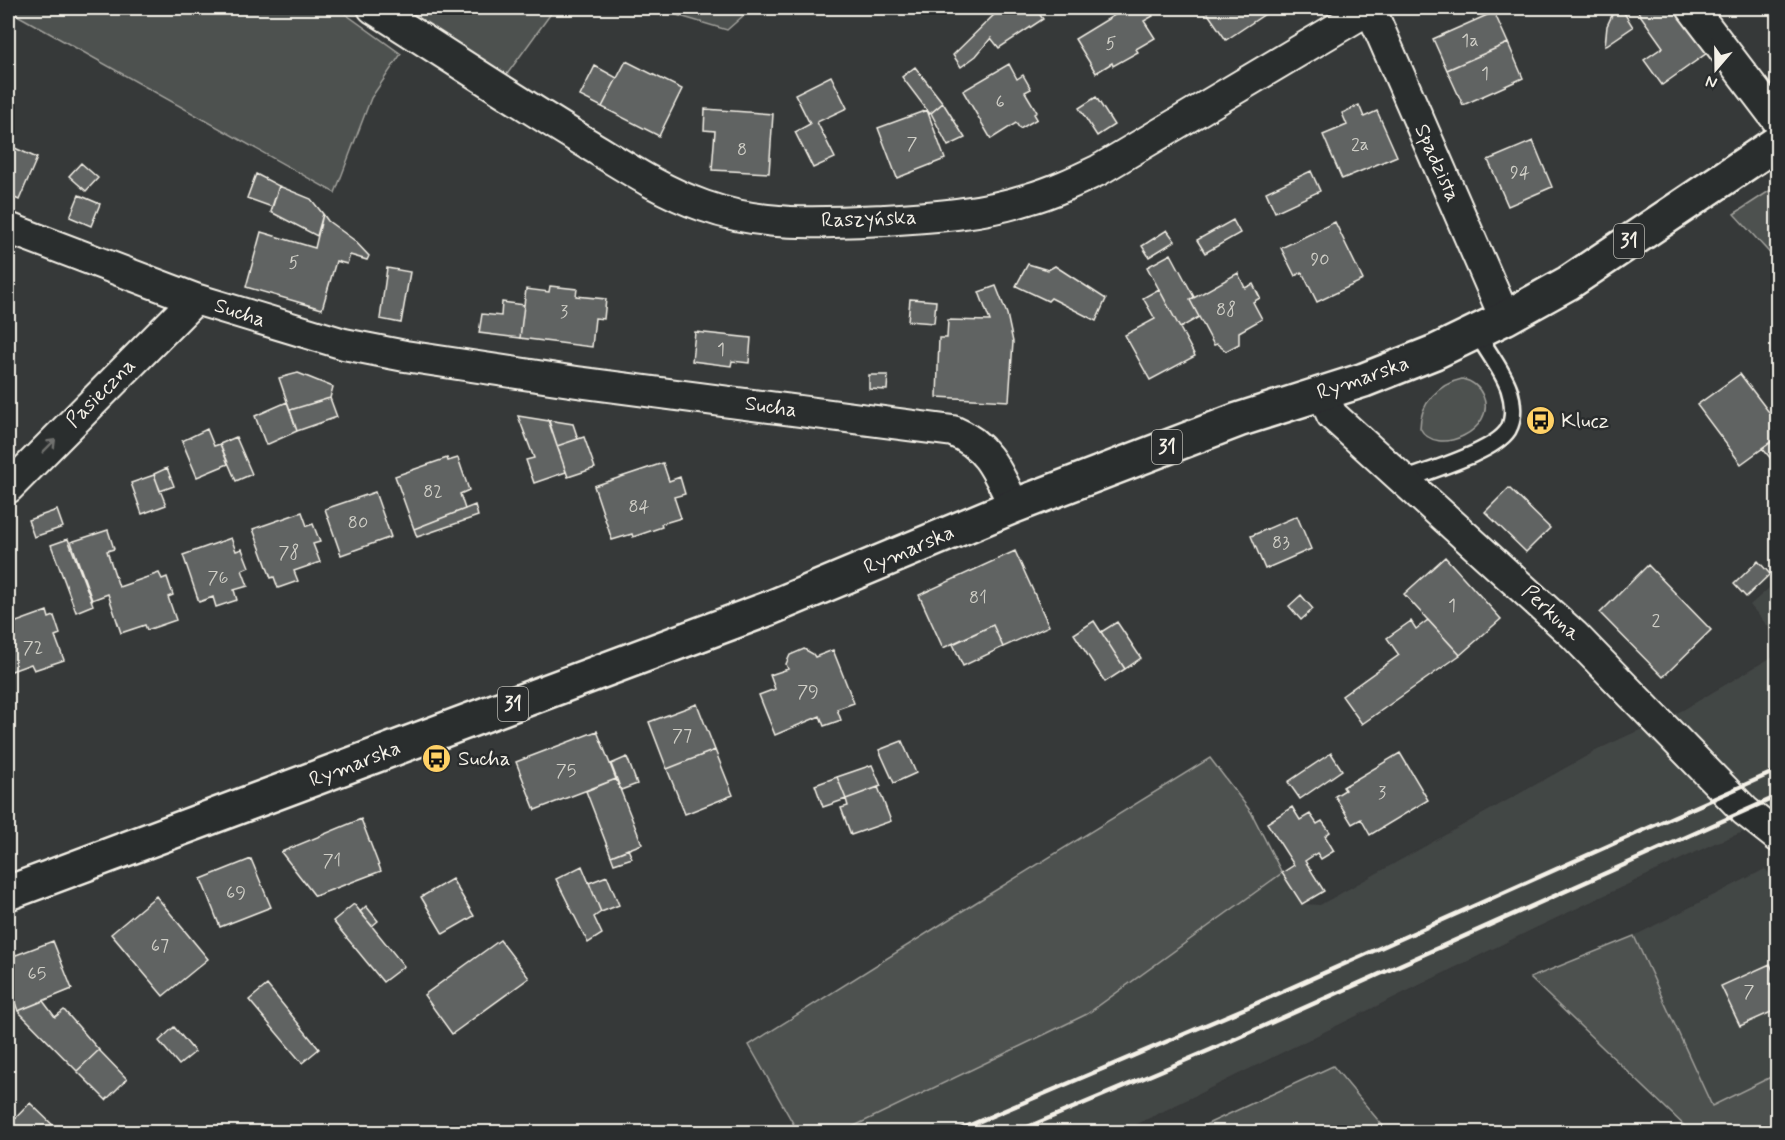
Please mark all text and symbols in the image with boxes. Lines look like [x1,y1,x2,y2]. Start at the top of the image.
house number: 1a [1461,29,1479,53]
house number: 5 [1106,32,1117,56]
north arrow [1686,39,1746,99]
house number: 1 [1481,62,1489,86]
text: N [1703,70,1720,93]
house number: 6 [995,90,1005,114]
street label: Spadzista [1407,120,1467,206]
house number: 7 [907,132,918,156]
house number: 2a [1351,133,1369,157]
house number: 8 [737,138,747,162]
house number: 94 [1510,161,1530,185]
street label: Raszyńska [821,203,917,235]
road number: 31 [1614,224,1644,258]
house number: 90 [1310,248,1330,272]
house number: 5 [289,251,300,275]
street label: Sucha [211,292,269,334]
house number: 88 [1216,298,1236,322]
house number: 3 [560,300,568,324]
house number: 1 [717,338,725,362]
street label: Rymarska [1313,349,1413,407]
street label: Pasieczna [60,352,142,434]
street label: Sucha [743,389,799,425]
bus stop icon: Klucz [1524,405,1556,437]
place label: Klucz [1561,407,1609,435]
road number: 31 [1152,430,1182,464]
one-way arrow [41,439,56,454]
house number: 82 [423,480,443,504]
house number: 84 [628,495,650,519]
house number: 80 [348,511,368,535]
street label: Rymarska [860,518,958,582]
house number: 83 [1272,531,1290,555]
house number: 78 [279,541,299,565]
house number: 76 [208,566,228,590]
street label: Perkuna [1515,579,1587,648]
house number: 81 [969,586,987,610]
house number: 1 [1448,594,1456,618]
house number: 2 [1652,609,1661,633]
house number: 72 [23,636,43,660]
house number: 79 [797,680,819,704]
road number: 31 [498,687,528,721]
house number: 77 [672,724,692,748]
street label: Rymarska [305,734,405,794]
bus stop icon: Sucha [421,743,453,775]
place label: Sucha [458,745,511,773]
house number: 75 [556,759,576,783]
house number: 3 [1378,781,1386,805]
house number: 71 [323,849,341,873]
house number: 69 [226,881,246,905]
house number: 67 [151,934,169,958]
house number: 65 [28,962,46,986]
house number: 7 [1744,980,1755,1004]

